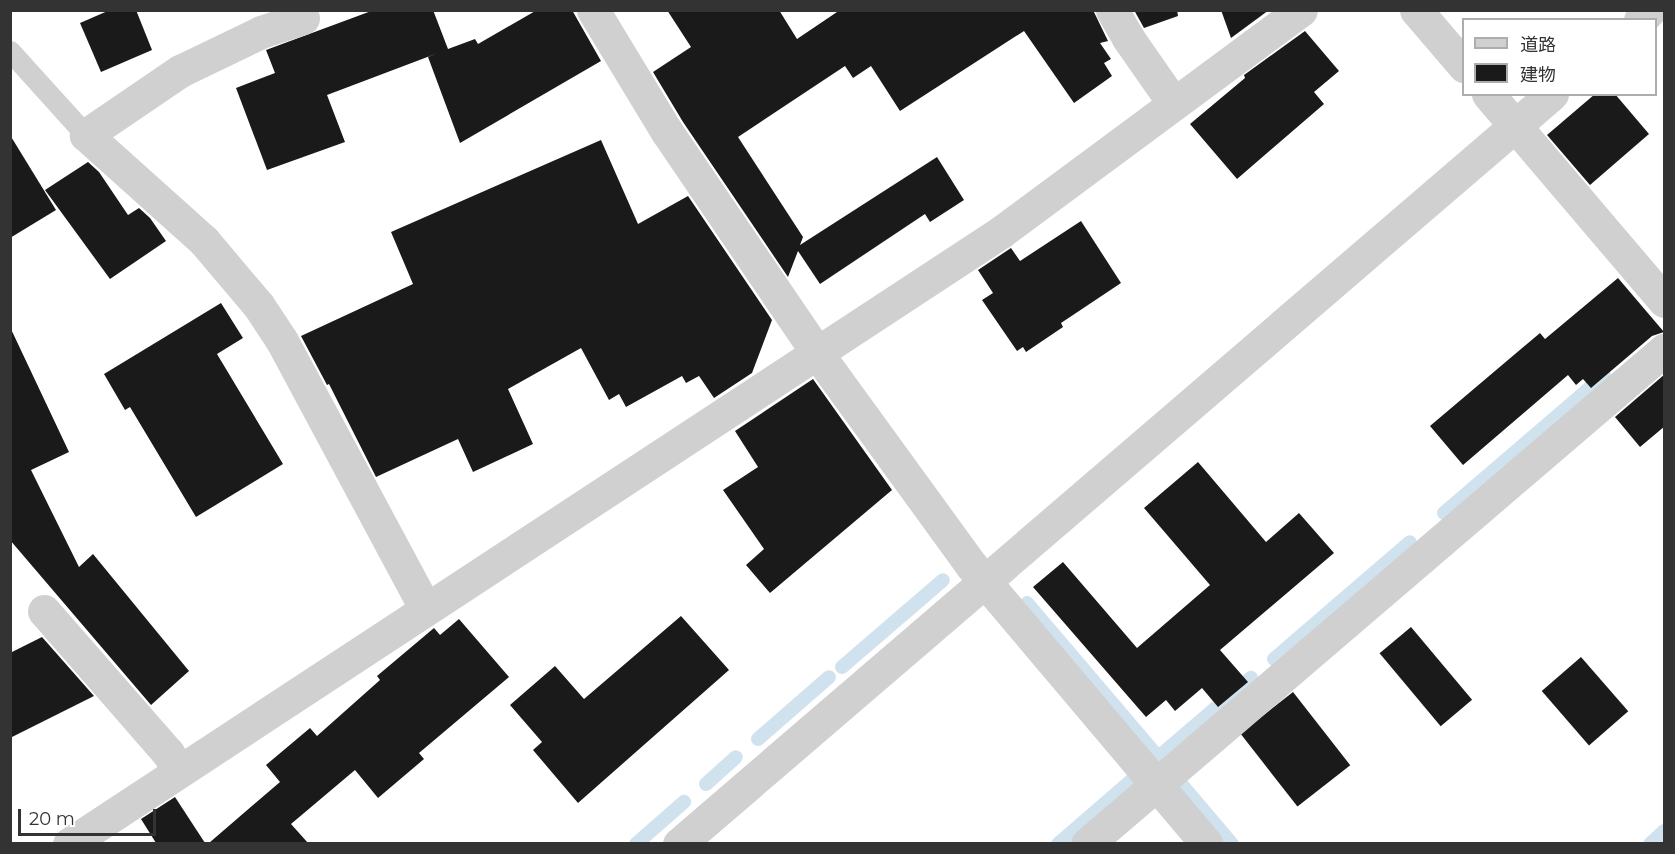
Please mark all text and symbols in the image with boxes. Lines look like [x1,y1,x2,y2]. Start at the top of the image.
legend [1462,18,1657,96]
text: 道路 [1520,34,1556,56]
text: 建物 [1520,64,1556,86]
scale bar [21,797,159,835]
text: 20 m [29,808,75,830]

